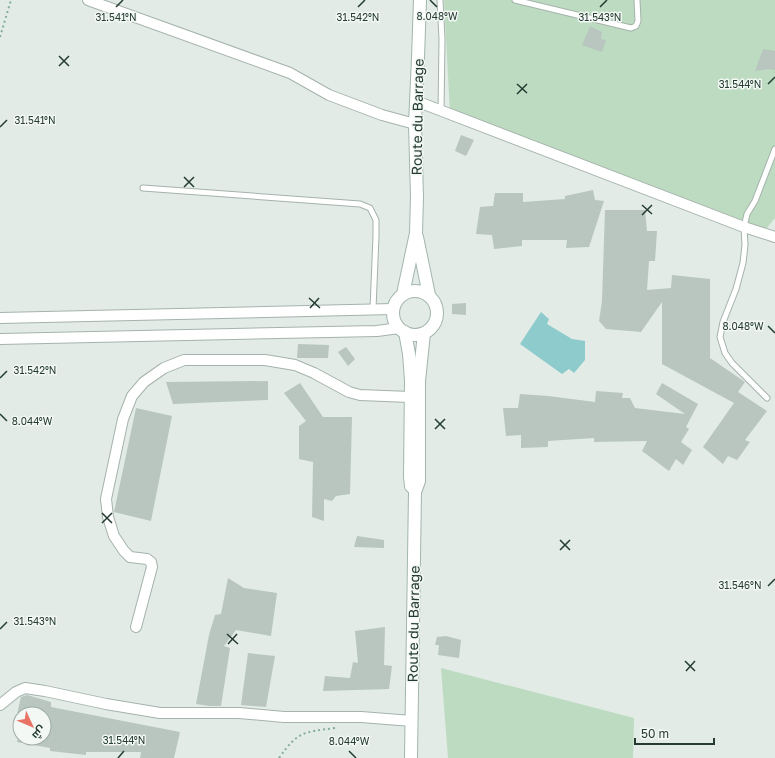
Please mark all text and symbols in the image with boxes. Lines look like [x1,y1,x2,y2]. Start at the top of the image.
text: 8.048°W [417,10,458,22]
text: 31.541°N [95,11,137,23]
text: 31.542°N [337,11,379,23]
text: 31.543°N [579,11,621,23]
street label: Route du Barrage [407,58,427,176]
text: 31.544°N [719,78,761,90]
text: 31.541°N [14,114,56,126]
text: 8.048°W [723,320,764,332]
text: 31.542°N [14,364,56,376]
text: 8.044°W [12,415,53,427]
street label: Route du Barrage [403,565,423,683]
text: 31.546°N [718,579,762,591]
text: 31.543°N [14,615,56,627]
north arrow [12,706,52,746]
scale bar [635,720,714,746]
text: ش [29,723,49,743]
text: 50 m [641,726,669,741]
text: 31.544°N [103,734,145,746]
text: 8.044°W [329,735,370,747]

